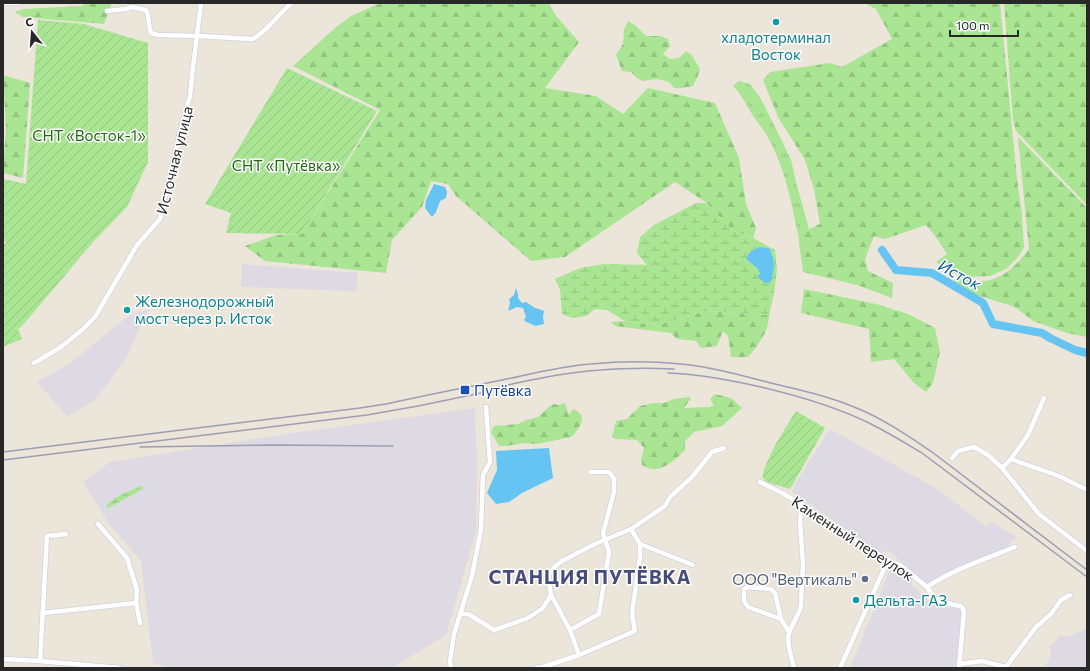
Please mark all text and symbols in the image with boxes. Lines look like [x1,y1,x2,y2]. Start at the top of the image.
north arrow [12,12,52,52]
scale bar [950,12,1018,38]
text: С [23,15,35,29]
marker: хладотерминал Восток [771,17,781,27]
text: 100 m [956,18,990,32]
place label: хладотерминал Восток [721,28,831,63]
street label: Источная улица [152,104,196,216]
park label: СНТ «Восток-1» [32,126,146,144]
park label: СНТ «Путёвка» [232,156,341,174]
water label: Исток [935,255,985,293]
place label: Железнодорожный мост через р. Исток [135,292,274,327]
marker: Железнодорожный мост через р. Исток [122,305,132,315]
place label: Путёвка [474,381,532,399]
marker: Путёвка [459,384,471,396]
street label: Каменный переулок [789,492,917,584]
district label: СТАНЦИЯ ПУТЁВКА [489,565,691,588]
place label: ООО "Вертикаль" [732,570,857,588]
marker: ООО "Вертикаль" [860,574,870,584]
place label: Дельта-ГАЗ [864,591,947,609]
marker: Дельта-ГАЗ [851,595,861,605]

